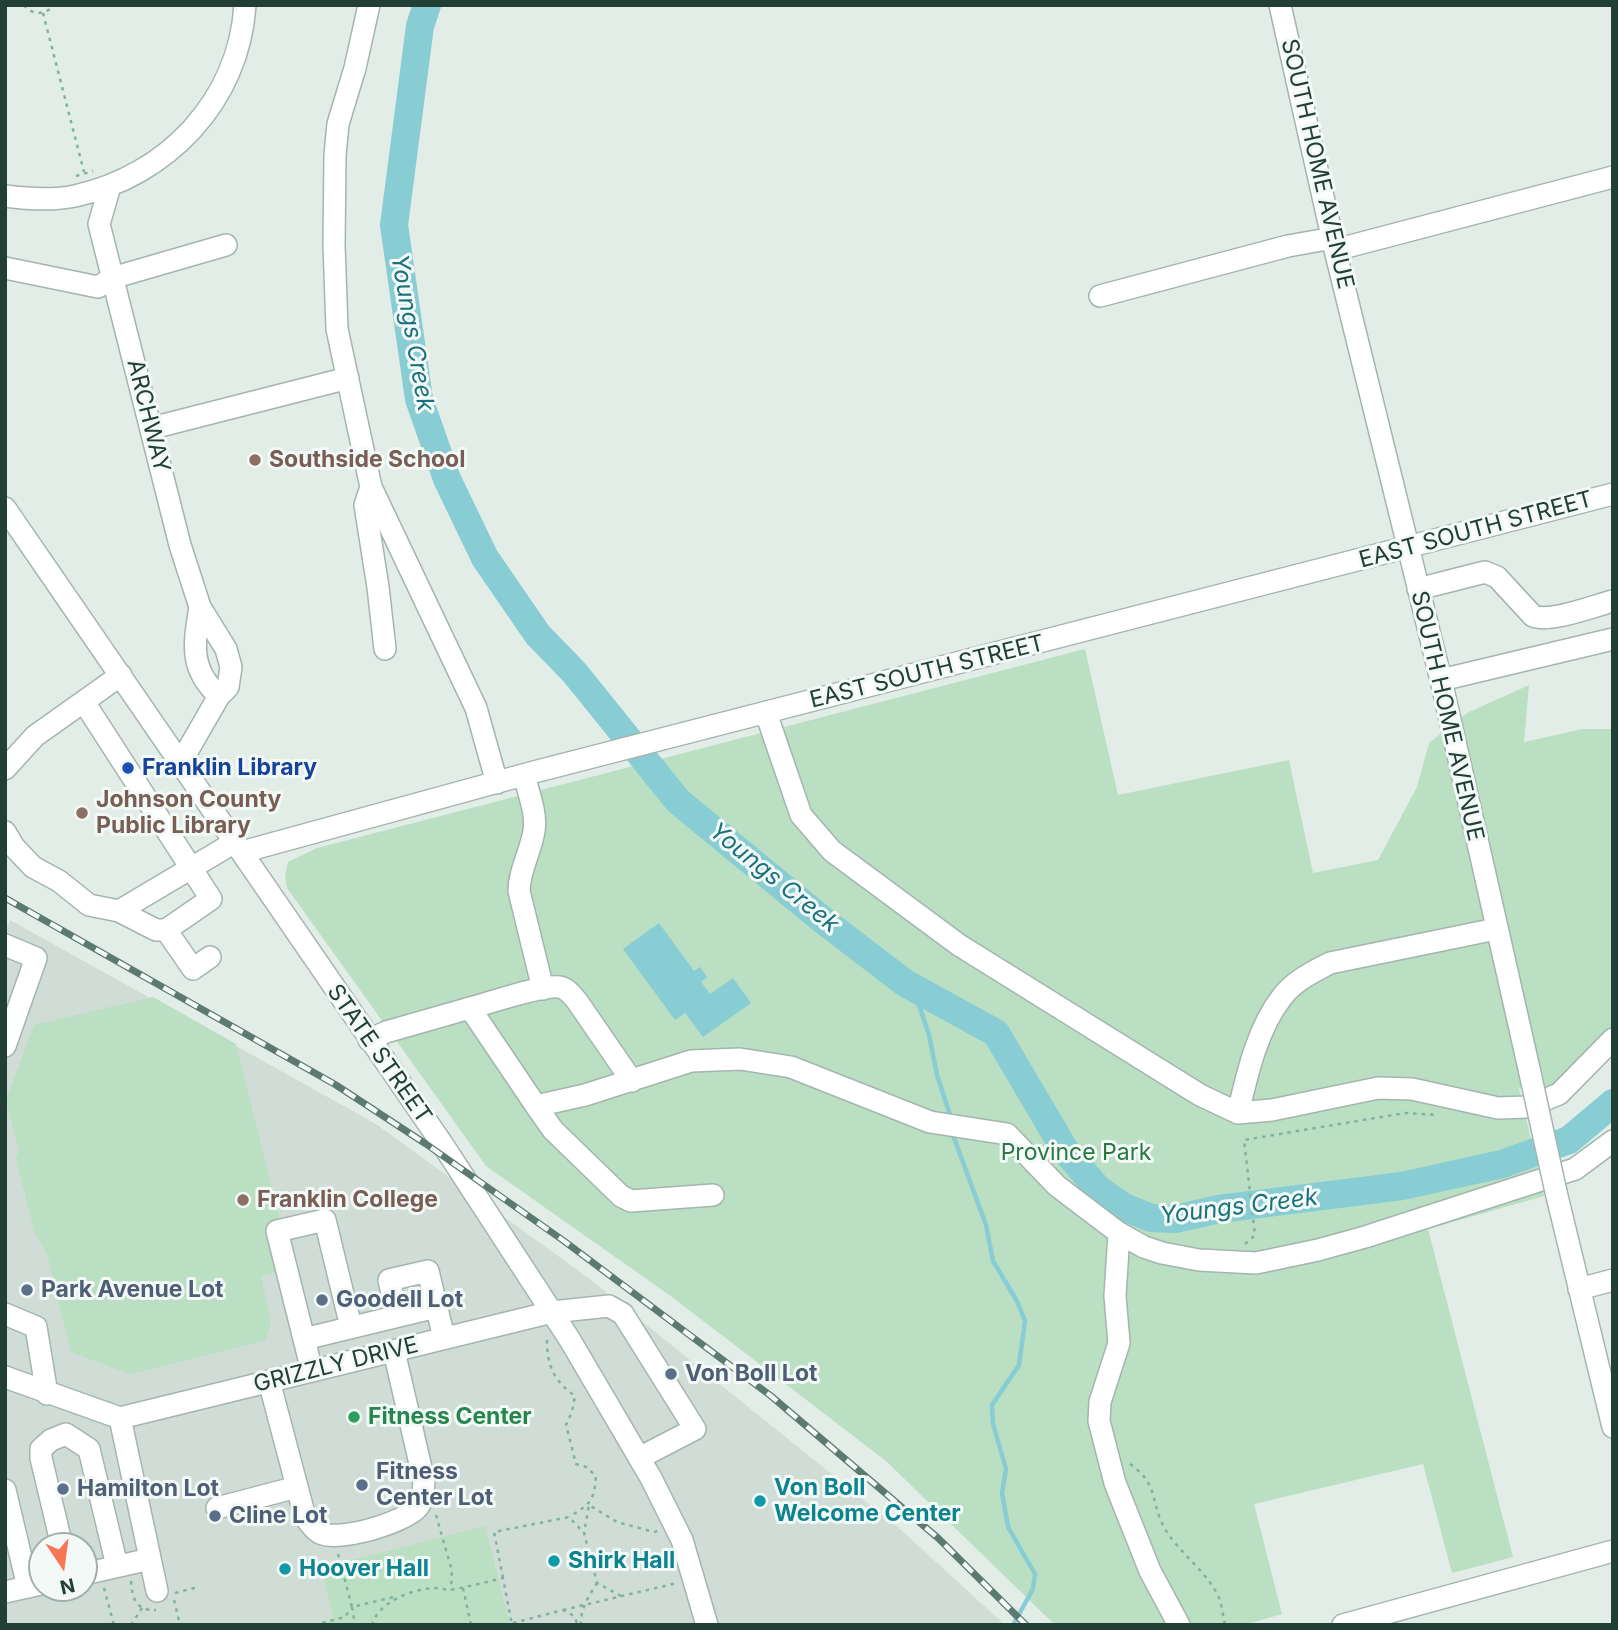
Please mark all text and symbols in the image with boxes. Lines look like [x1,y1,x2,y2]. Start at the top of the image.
street label: SOUTH HOME AVENUE [1275,36,1359,292]
water label: Youngs Creek [384,253,440,413]
street label: ARCHWAY [121,357,175,475]
place label: Southside School [269,446,465,474]
marker: Southside School [247,452,263,468]
street label: EAST SOUTH STREET [1356,486,1596,574]
street label: SOUTH HOME AVENUE [1405,588,1489,844]
street label: EAST SOUTH STREET [807,630,1047,714]
place label: Franklin Library [142,754,317,782]
marker: Franklin Library [120,760,136,776]
place label: Johnson County Public Library [96,786,281,840]
marker: Johnson County Public Library [74,805,90,821]
water label: Youngs Creek [703,817,845,939]
street label: STATE STREET [321,979,437,1129]
park label: Province Park [1001,1139,1151,1167]
water label: Youngs Creek [1159,1183,1319,1231]
place label: Franklin College [257,1186,438,1214]
marker: Franklin College [235,1192,251,1208]
place label: Park Avenue Lot [41,1276,223,1304]
marker: Park Avenue Lot [19,1282,35,1298]
place label: Goodell Lot [336,1286,463,1314]
marker: Goodell Lot [314,1292,330,1308]
street label: GRIZZLY DRIVE [251,1331,421,1399]
place label: Von Boll Lot [685,1360,817,1388]
marker: Von Boll Lot [663,1366,679,1382]
place label: Fitness Center [368,1403,532,1431]
marker: Fitness Center [346,1409,362,1425]
place label: Fitness Center Lot [376,1458,493,1512]
place label: Von Boll Welcome Center [774,1474,961,1528]
place label: Hamilton Lot [77,1475,219,1503]
marker: Fitness Center Lot [354,1477,370,1493]
marker: Hamilton Lot [55,1481,71,1497]
marker: Von Boll Welcome Center [752,1493,768,1509]
place label: Cline Lot [229,1502,327,1530]
marker: Cline Lot [207,1508,223,1524]
north arrow [28,1532,98,1602]
place label: Shirk Hall [568,1547,675,1575]
marker: Shirk Hall [546,1553,562,1569]
place label: Hoover Hall [299,1555,429,1583]
marker: Hoover Hall [277,1561,293,1577]
text: N [58,1573,77,1599]

